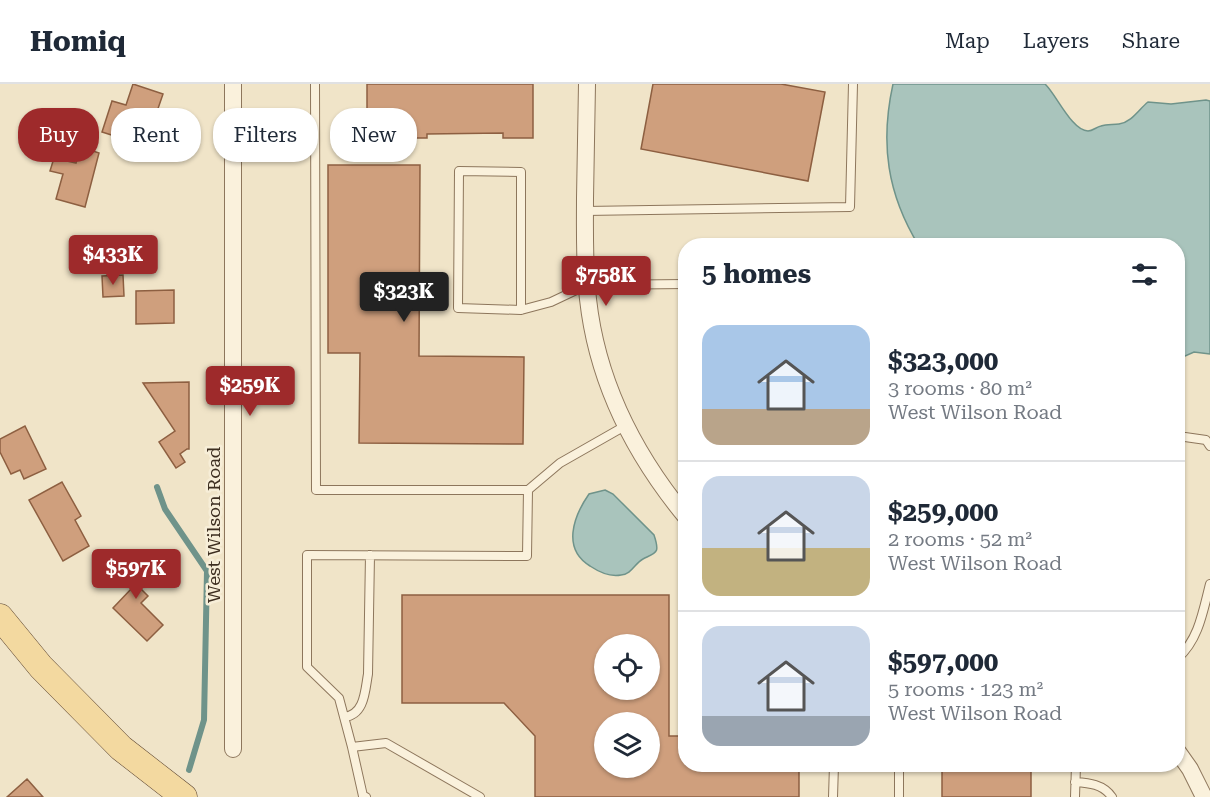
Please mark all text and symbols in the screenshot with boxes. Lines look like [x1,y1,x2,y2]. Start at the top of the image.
text: Homiq [30,25,126,58]
text: Map [945,29,990,53]
text: Layers [1023,29,1089,53]
text: Share [1122,29,1180,53]
chip: Buy [18,108,99,162]
chip: Rent [111,108,201,162]
chip: Filters [213,108,318,162]
chip: New [330,108,417,162]
pin: $433K [71,235,155,286]
text: $433K [83,242,143,266]
pin: $758K [564,256,648,307]
icon: filters [1128,258,1161,291]
text: 5 homes [702,259,811,289]
text: $758K [576,263,636,287]
pin: $323K [362,272,446,323]
text: $323K [374,279,434,303]
text: $323,000 [888,346,998,376]
icon: home [750,349,822,421]
pin: $259K [208,366,292,417]
text: $259K [220,373,280,397]
text: 3 rooms · 80 m² [888,376,1032,400]
text: West Wilson Road [888,400,1062,424]
street label: West Wilson Road [203,446,224,603]
text: $259,000 [888,497,998,527]
icon: home [750,500,822,572]
text: 2 rooms · 52 m² [888,527,1032,551]
pin: $597K [94,549,178,600]
text: West Wilson Road [888,551,1062,575]
text: $597K [106,556,166,580]
map controls [594,634,660,778]
button: locate [594,634,660,700]
text: $597,000 [888,647,998,677]
icon: home [750,650,822,722]
text: 5 rooms · 123 m² [888,677,1043,701]
text: West Wilson Road [888,701,1062,725]
button: layers [594,712,660,778]

